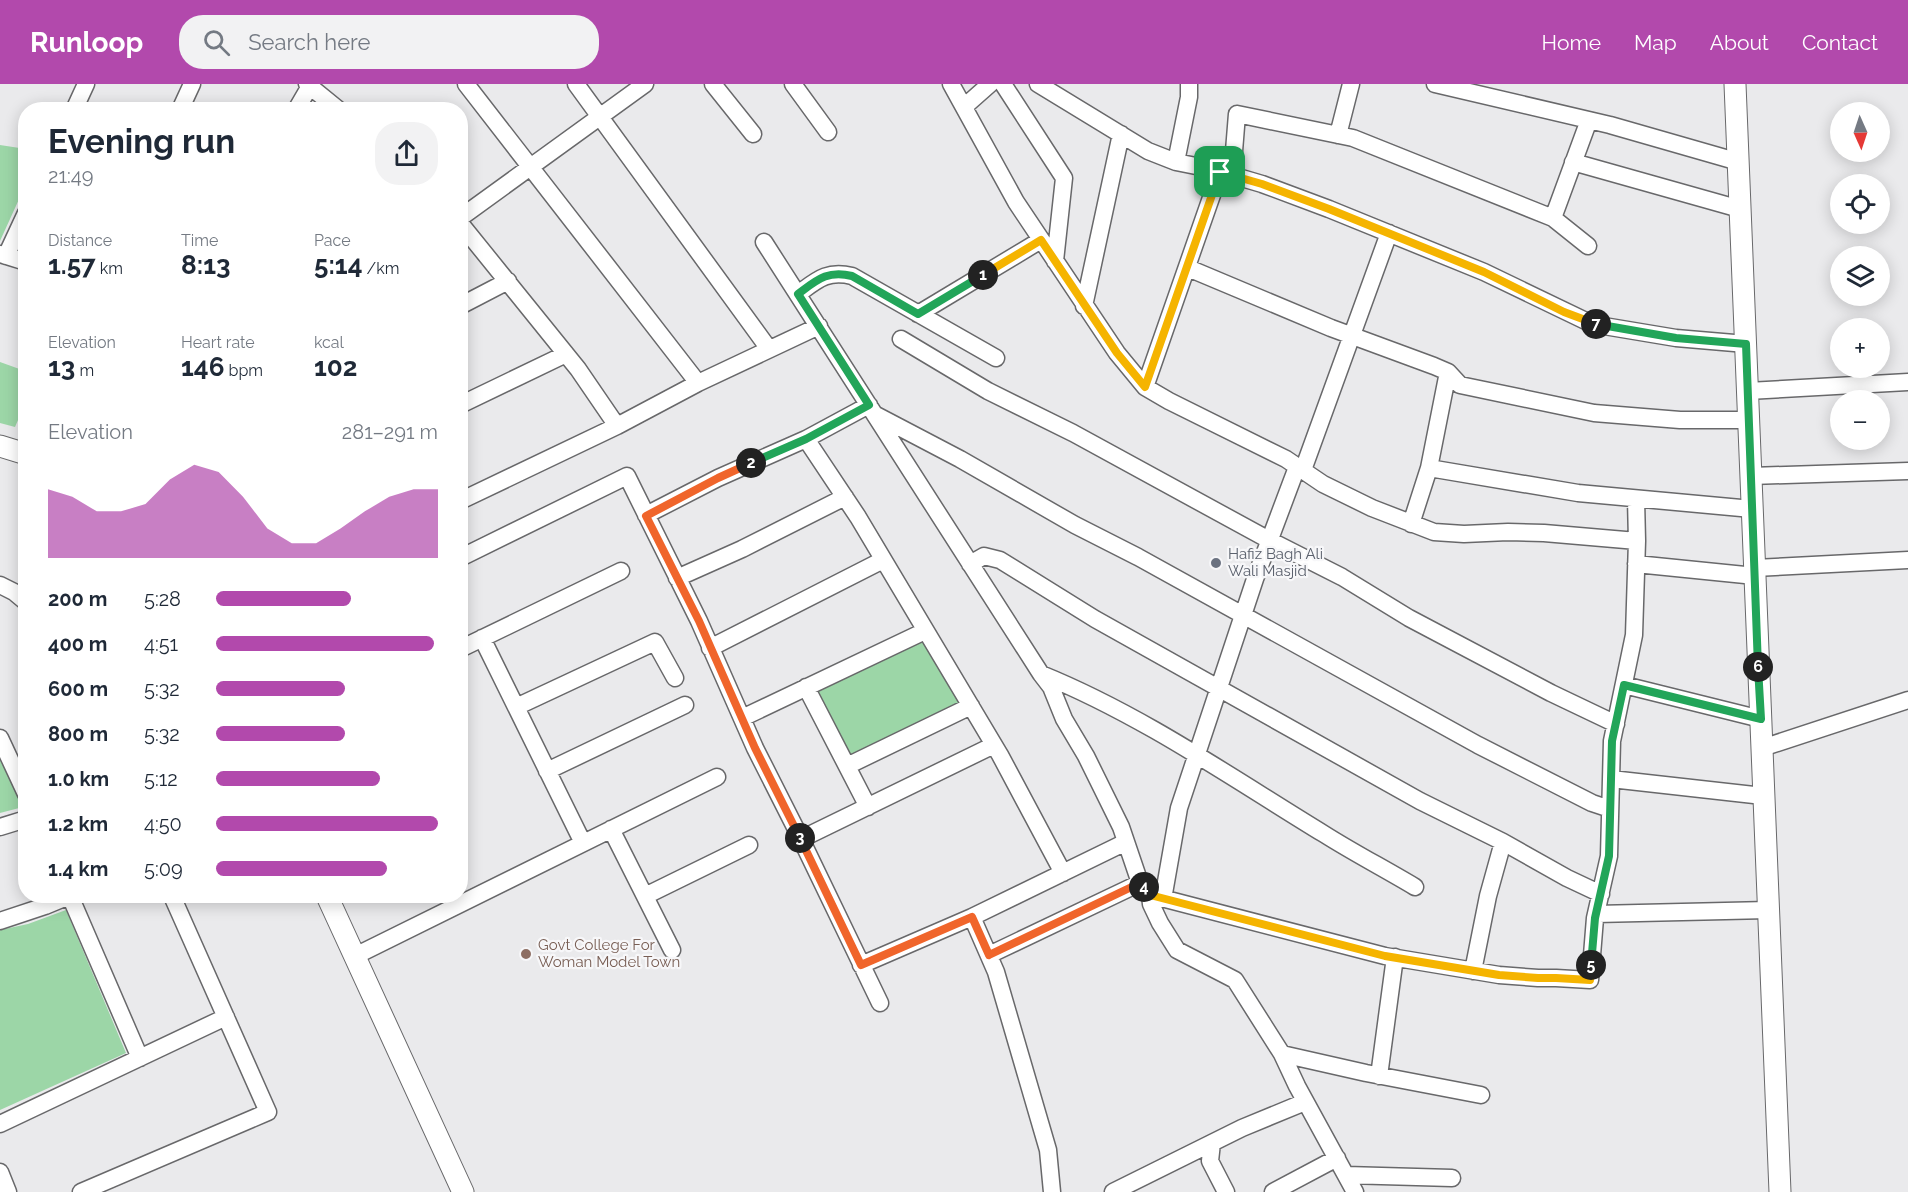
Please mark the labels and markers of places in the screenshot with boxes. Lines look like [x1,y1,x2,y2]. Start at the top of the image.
pin [1194,146,1245,197]
pin: 1 [968,260,998,290]
pin: 7 [1581,309,1611,339]
pin: 2 [736,448,766,478]
place label: Hafiz Bagh Ali Wali Masjid [1228,545,1323,580]
marker: Hafiz Bagh Ali Wali Masjid [1209,556,1223,570]
pin: 6 [1743,652,1773,682]
pin: 3 [785,823,815,853]
pin: 4 [1129,872,1159,902]
place label: Govt College For Woman Model Town [538,936,680,971]
marker: Govt College For Woman Model Town [519,947,533,961]
pin: 5 [1576,950,1606,980]

